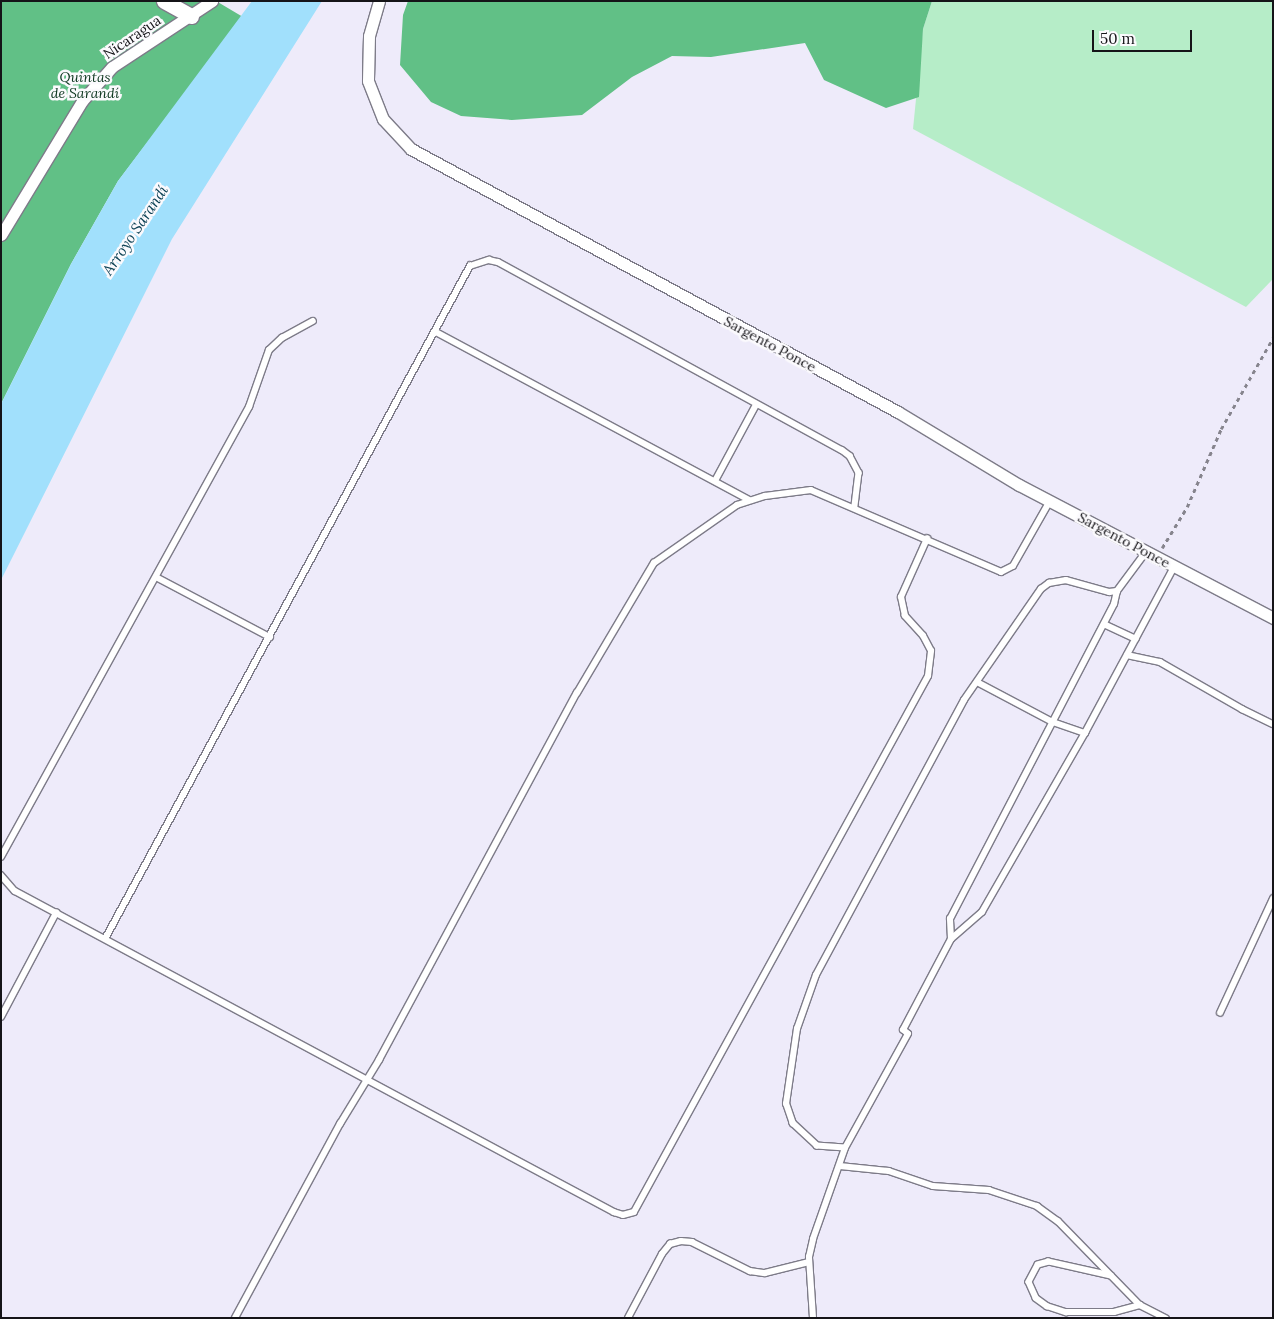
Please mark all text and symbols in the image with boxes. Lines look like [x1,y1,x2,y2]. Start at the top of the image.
street label: Nicaragua [100,12,164,62]
scale bar [1094,20,1194,52]
text: 50 m [1100,29,1135,48]
park label: Quintas de Sarandí [51,69,119,102]
water label: Arroyo Sarandí [98,182,172,278]
street label: Sargento Ponce [721,313,819,375]
street label: Sargento Ponce [1075,509,1173,571]

